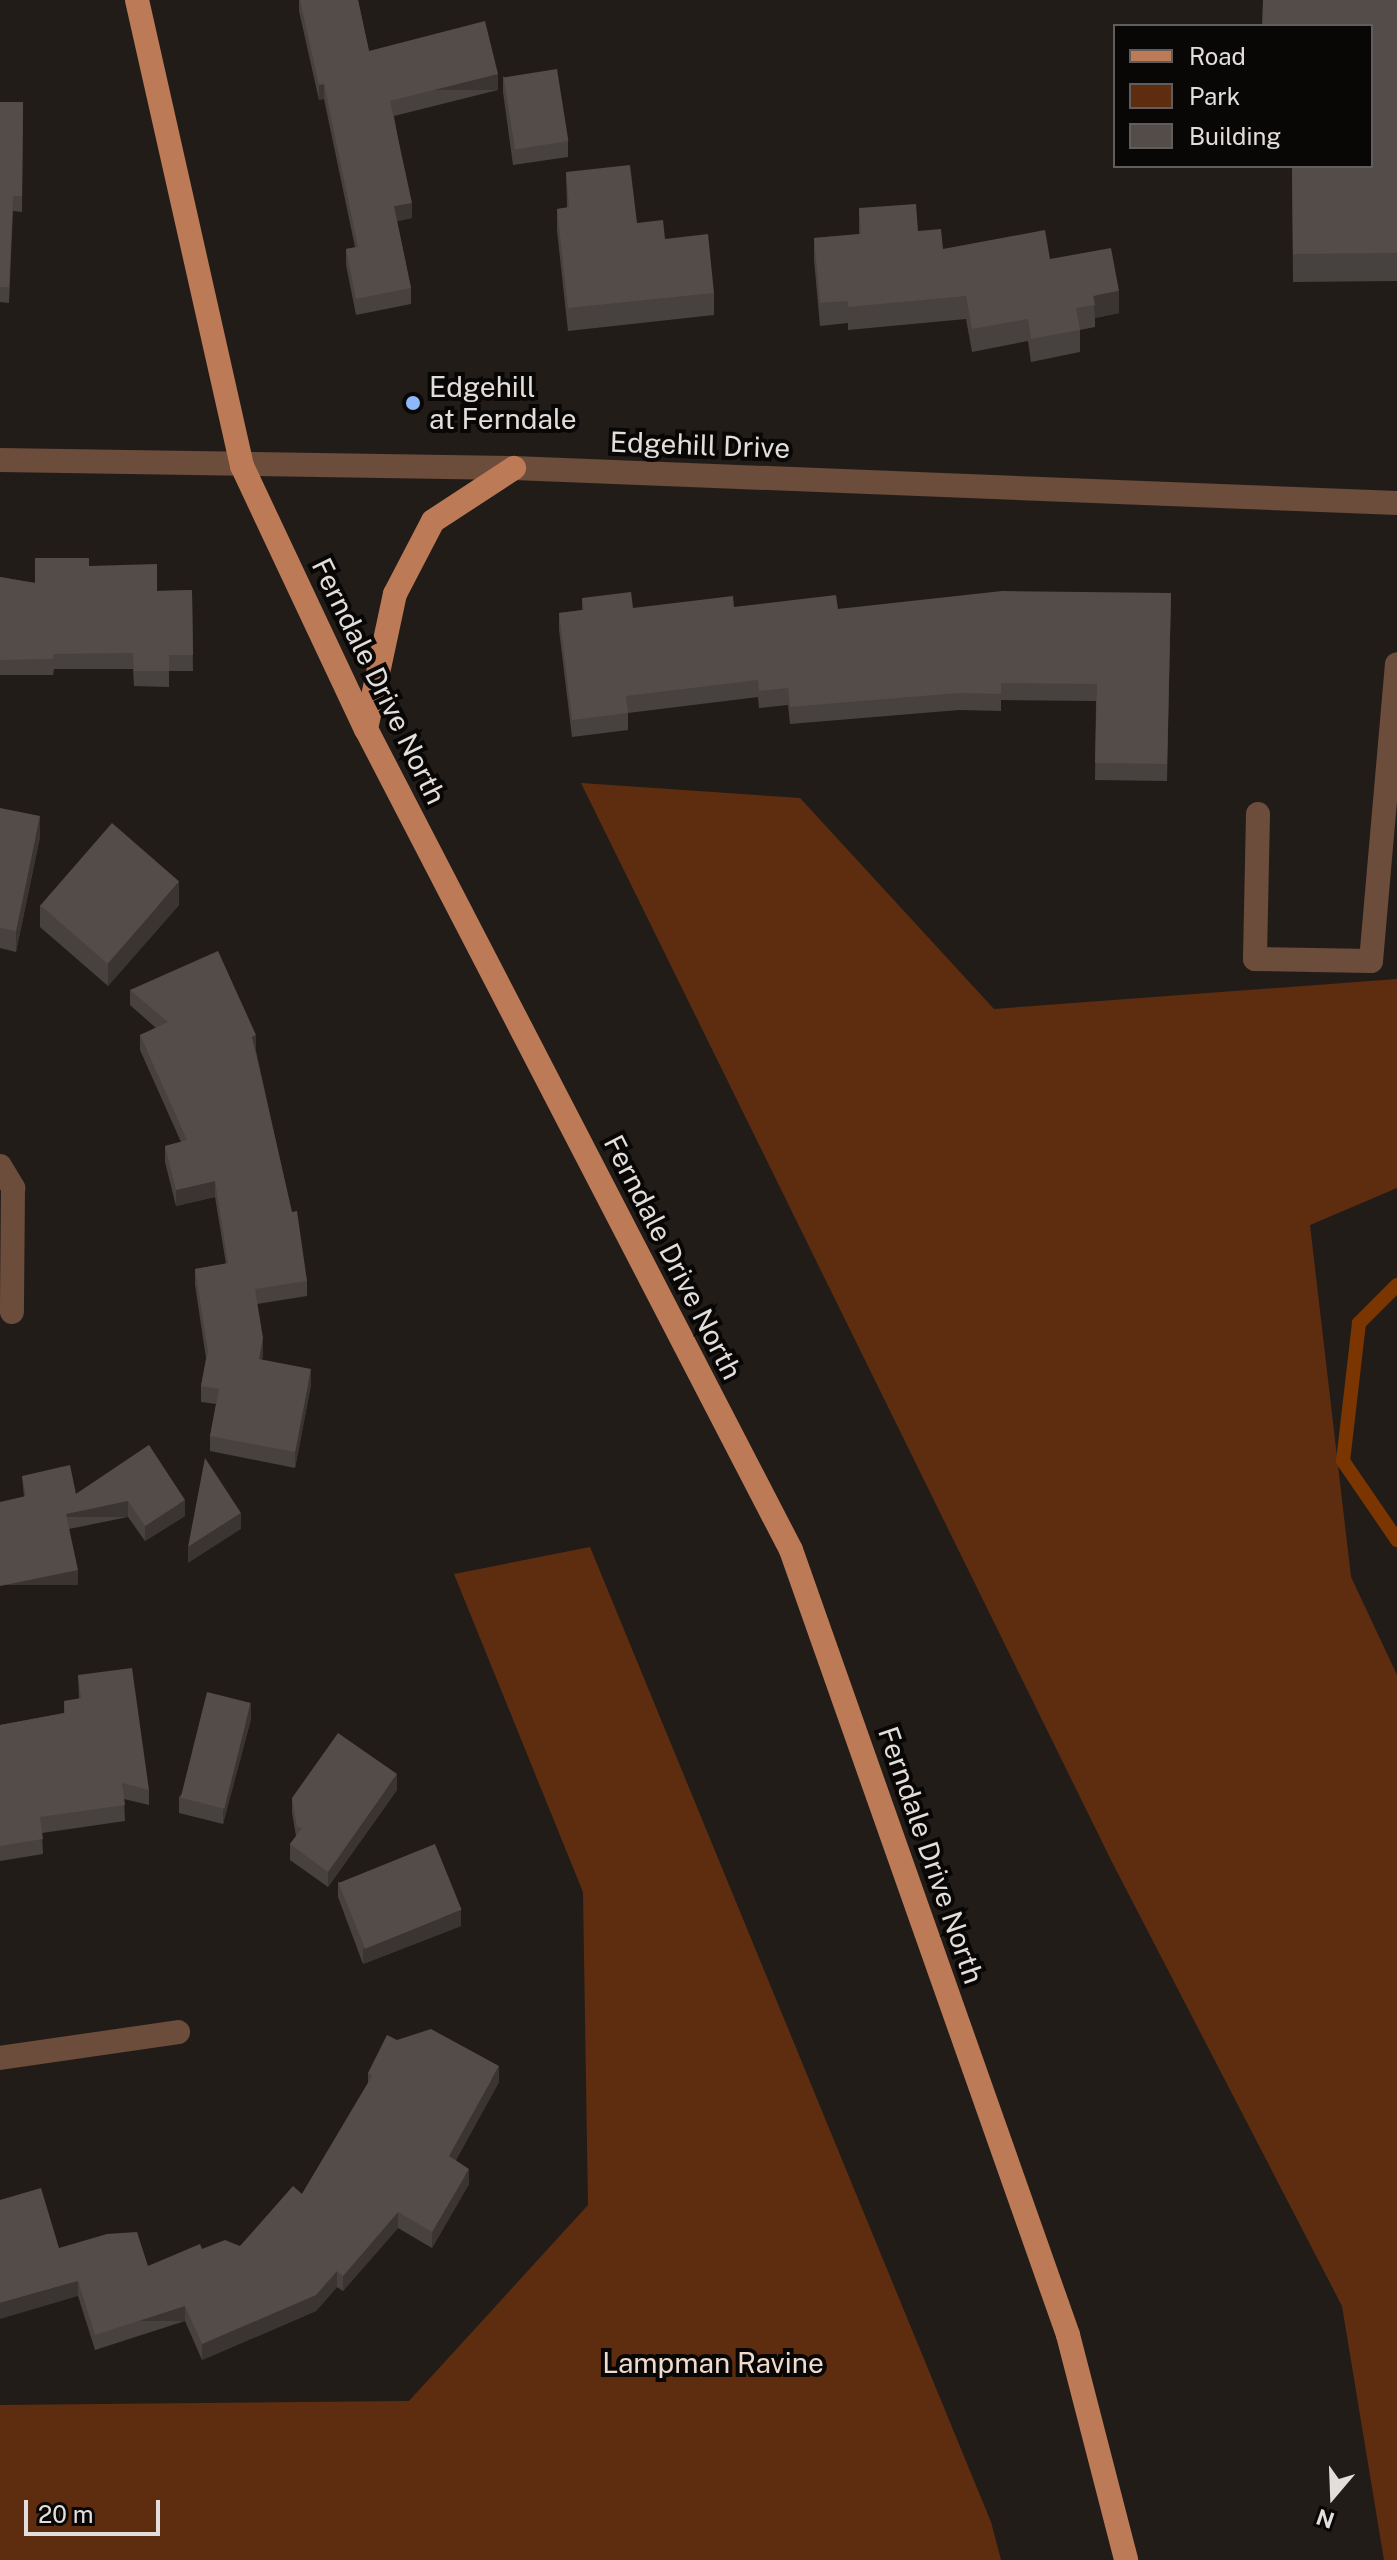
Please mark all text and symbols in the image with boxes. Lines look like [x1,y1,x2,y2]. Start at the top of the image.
legend [1113,24,1373,168]
text: Road [1189,42,1246,70]
text: Park [1189,82,1240,110]
text: Building [1189,122,1281,150]
place label: Edgehill at Ferndale [429,370,577,436]
marker: Edgehill at Ferndale [404,394,422,412]
street label: Edgehill Drive [609,425,791,465]
street label: Ferndale Drive North [305,552,453,810]
street label: Ferndale Drive North [597,1129,749,1385]
street label: Ferndale Drive North [871,1722,991,1988]
park label: Lampman Ravine [602,2346,824,2380]
north arrow [1293,2456,1373,2536]
scale bar [28,2484,164,2534]
text: 20 m [38,2500,94,2528]
text: N [1313,2504,1338,2534]

